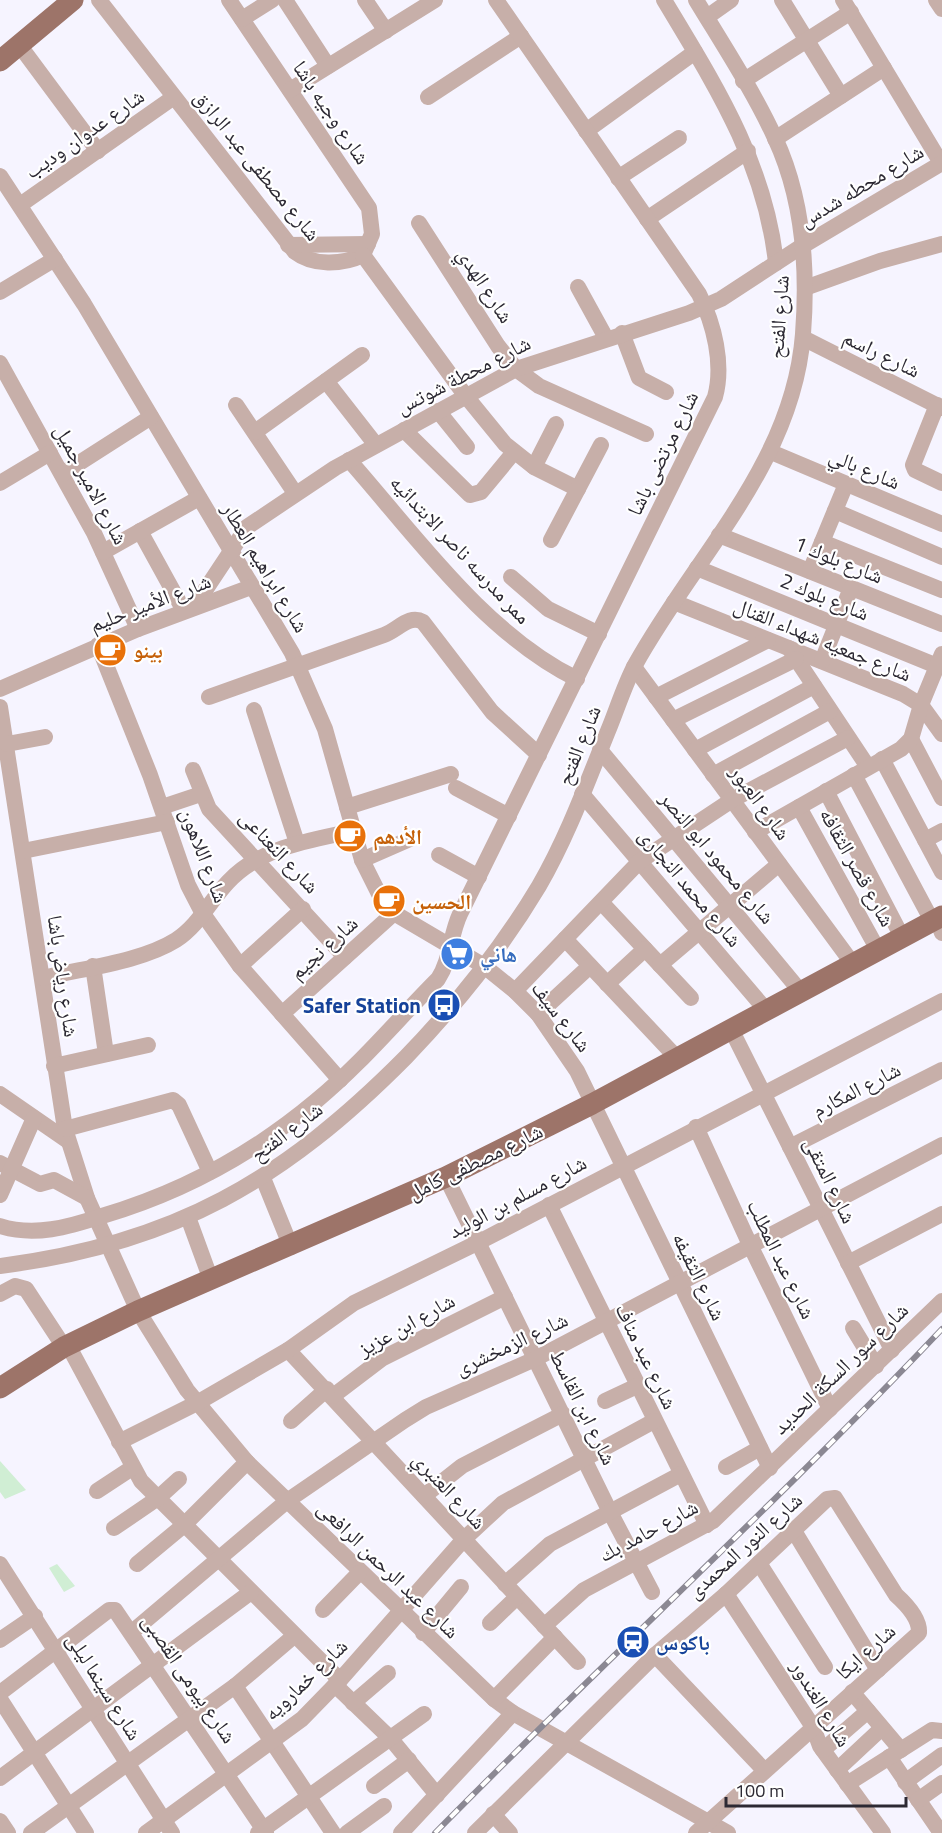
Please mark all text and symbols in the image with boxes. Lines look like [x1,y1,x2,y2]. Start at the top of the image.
street label: شارع وجيه باشا [285,53,379,171]
street label: شارع عدوان وديب [18,80,150,186]
street label: شارع مصطفى عبد الرازق [187,82,329,248]
street label: شارع محطه شدس [793,135,929,235]
street label: شارع الهدي [448,241,523,330]
street label: شارع الفتح [759,274,797,360]
street label: شارع راسم [838,321,926,385]
street label: شارع محطة شوتس [390,326,536,422]
street label: شارع مرتضى باشا [618,385,706,521]
street label: شارع الامير جميل [47,418,137,550]
street label: شارع بالي [824,439,906,499]
street label: ممر مدرسه ناصر الابتدائيه [383,467,539,631]
street label: شارع ابراهيم العطار [214,495,318,638]
street label: شارع بلوك 1 [790,527,888,591]
street label: شارع الأمير حليم [85,564,215,640]
street label: شارع بلوك 2 [776,564,874,628]
street label: شارع جمعيه شهداء القنال [729,589,917,689]
cafe icon: بينو [92,632,128,668]
place label: بينو [133,634,163,666]
street label: شارع الفتح [547,700,609,790]
street label: شارع العبور [722,757,799,847]
street label: شارع محمود ابو النصر [652,783,783,931]
street label: شارع النعناعى [232,802,328,900]
street label: شارع قصر الثقافه [812,802,904,932]
street label: شارع اللاهون [172,803,238,907]
cafe icon: الأدهم [332,818,368,854]
place label: الأدهم [373,820,422,852]
street label: شارع محمد النجارى [631,820,751,954]
cafe icon: الحسين [371,883,407,919]
place label: الحسين [412,885,471,917]
street label: شارع نجيم [281,907,365,987]
street label: شارع رياض باشا [40,913,88,1039]
supermarket icon: هاني [439,936,475,972]
place label: هاني [480,938,517,971]
street label: شارع سيف [524,973,600,1059]
bus stop icon: Safer Station [426,987,462,1023]
place label: Safer Station [303,989,421,1021]
street label: شارع المكارم [806,1053,906,1125]
street label: شارع الفتح [243,1093,329,1169]
street label: شارع مصطفى كامل [402,1114,548,1208]
street label: شارع المتقى [796,1131,866,1229]
street label: شارع مسلم بن الوليد [442,1146,592,1246]
street label: شارع عبد المطلب [739,1194,825,1324]
street label: شارع الثقيفه [665,1226,735,1326]
street label: شارع ابن عزيز [351,1284,461,1364]
street label: شارع سور السكة الحديد [765,1294,915,1442]
street label: شارع عبد مناف [607,1297,687,1415]
street label: شارع الزمخشرى [449,1303,573,1383]
street label: شارع ابن القاسط [542,1344,626,1470]
street label: شارع العنبري [404,1444,495,1537]
street label: شارع النور المحمدى [679,1484,809,1606]
street label: شارع حامد بك [593,1490,703,1570]
street label: شارع عبد الرحمن الرافعى [310,1492,468,1646]
street label: شارع بيومى القصبى [135,1607,245,1749]
street label: شارع ايكا [828,1615,902,1687]
station icon: باكوس [615,1624,651,1660]
street label: شارع سينما ليلى [59,1626,151,1746]
place label: باكوس [656,1626,710,1658]
street label: شارع خمارويه [256,1630,354,1728]
street label: شارع الغندور [783,1652,861,1753]
scale bar [726,1770,906,1808]
text: 100 m [735,1777,784,1804]

